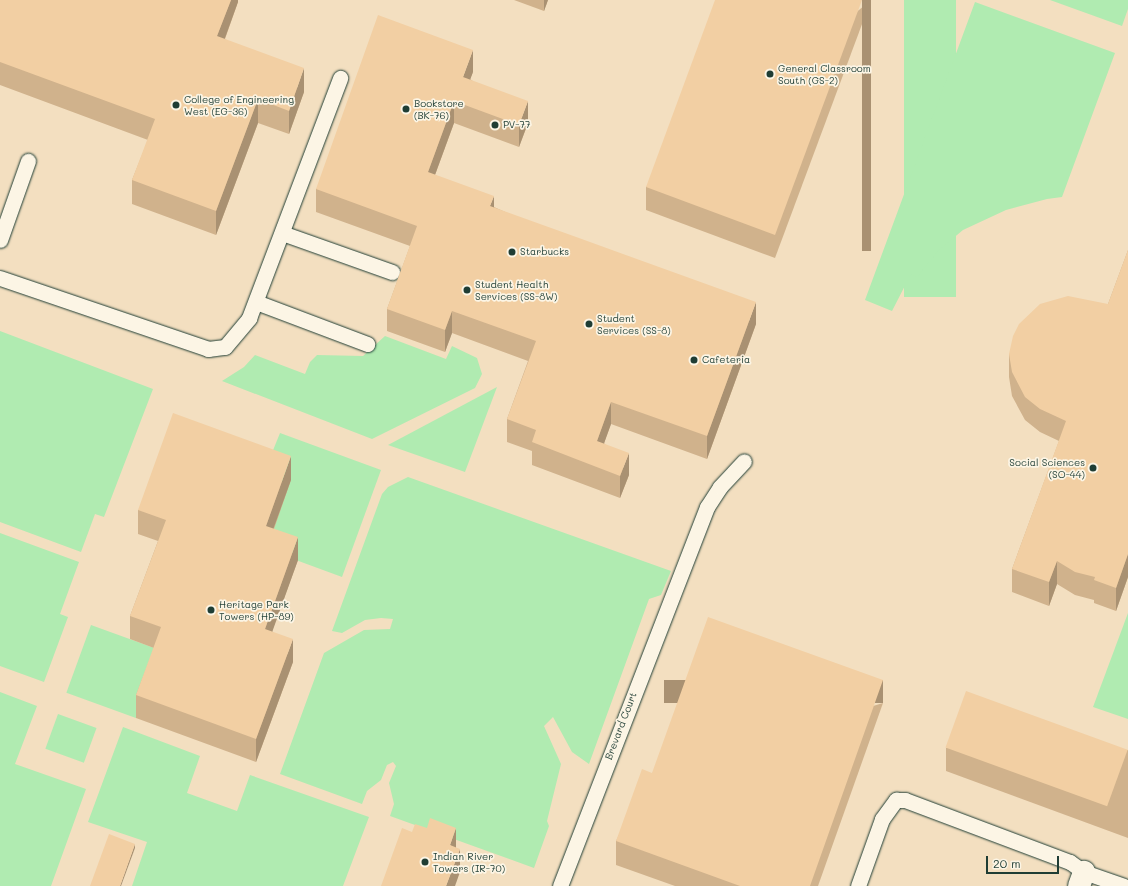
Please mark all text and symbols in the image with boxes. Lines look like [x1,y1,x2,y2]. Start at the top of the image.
place label: General Classroom South (GS-2) [778,62,871,86]
marker: General Classroom South (GS-2) [765,69,775,79]
place label: College of Engineering West (EG-36) [184,93,294,116]
place label: Bookstore (BK-76) [414,97,464,120]
marker: College of Engineering West (EG-36) [171,100,181,110]
marker: Bookstore (BK-76) [401,104,411,114]
place label: PV-77 [503,119,531,131]
marker: PV-77 [490,120,500,130]
place label: Starbucks [520,246,569,258]
marker: Starbucks [507,247,517,257]
place label: Student Health Services (SS-8W) [475,278,557,302]
marker: Student Health Services (SS-8W) [462,285,472,295]
place label: Student Services (SS-8) [597,312,671,336]
marker: Student Services (SS-8) [584,319,594,329]
place label: Cafeteria [702,354,750,366]
marker: Cafeteria [689,355,699,365]
place label: Social Sciences (SO-44) [1009,456,1085,480]
marker: Social Sciences (SO-44) [1088,463,1098,473]
place label: Heritage Park Towers (HP-89) [219,598,294,622]
marker: Heritage Park Towers (HP-89) [206,605,216,615]
street label: Brevard Court [603,690,639,762]
scale bar [988,848,1061,874]
place label: Indian River Towers (IR-70) [433,850,505,874]
text: 20 m [993,855,1021,871]
marker: Indian River Towers (IR-70) [420,857,430,867]

